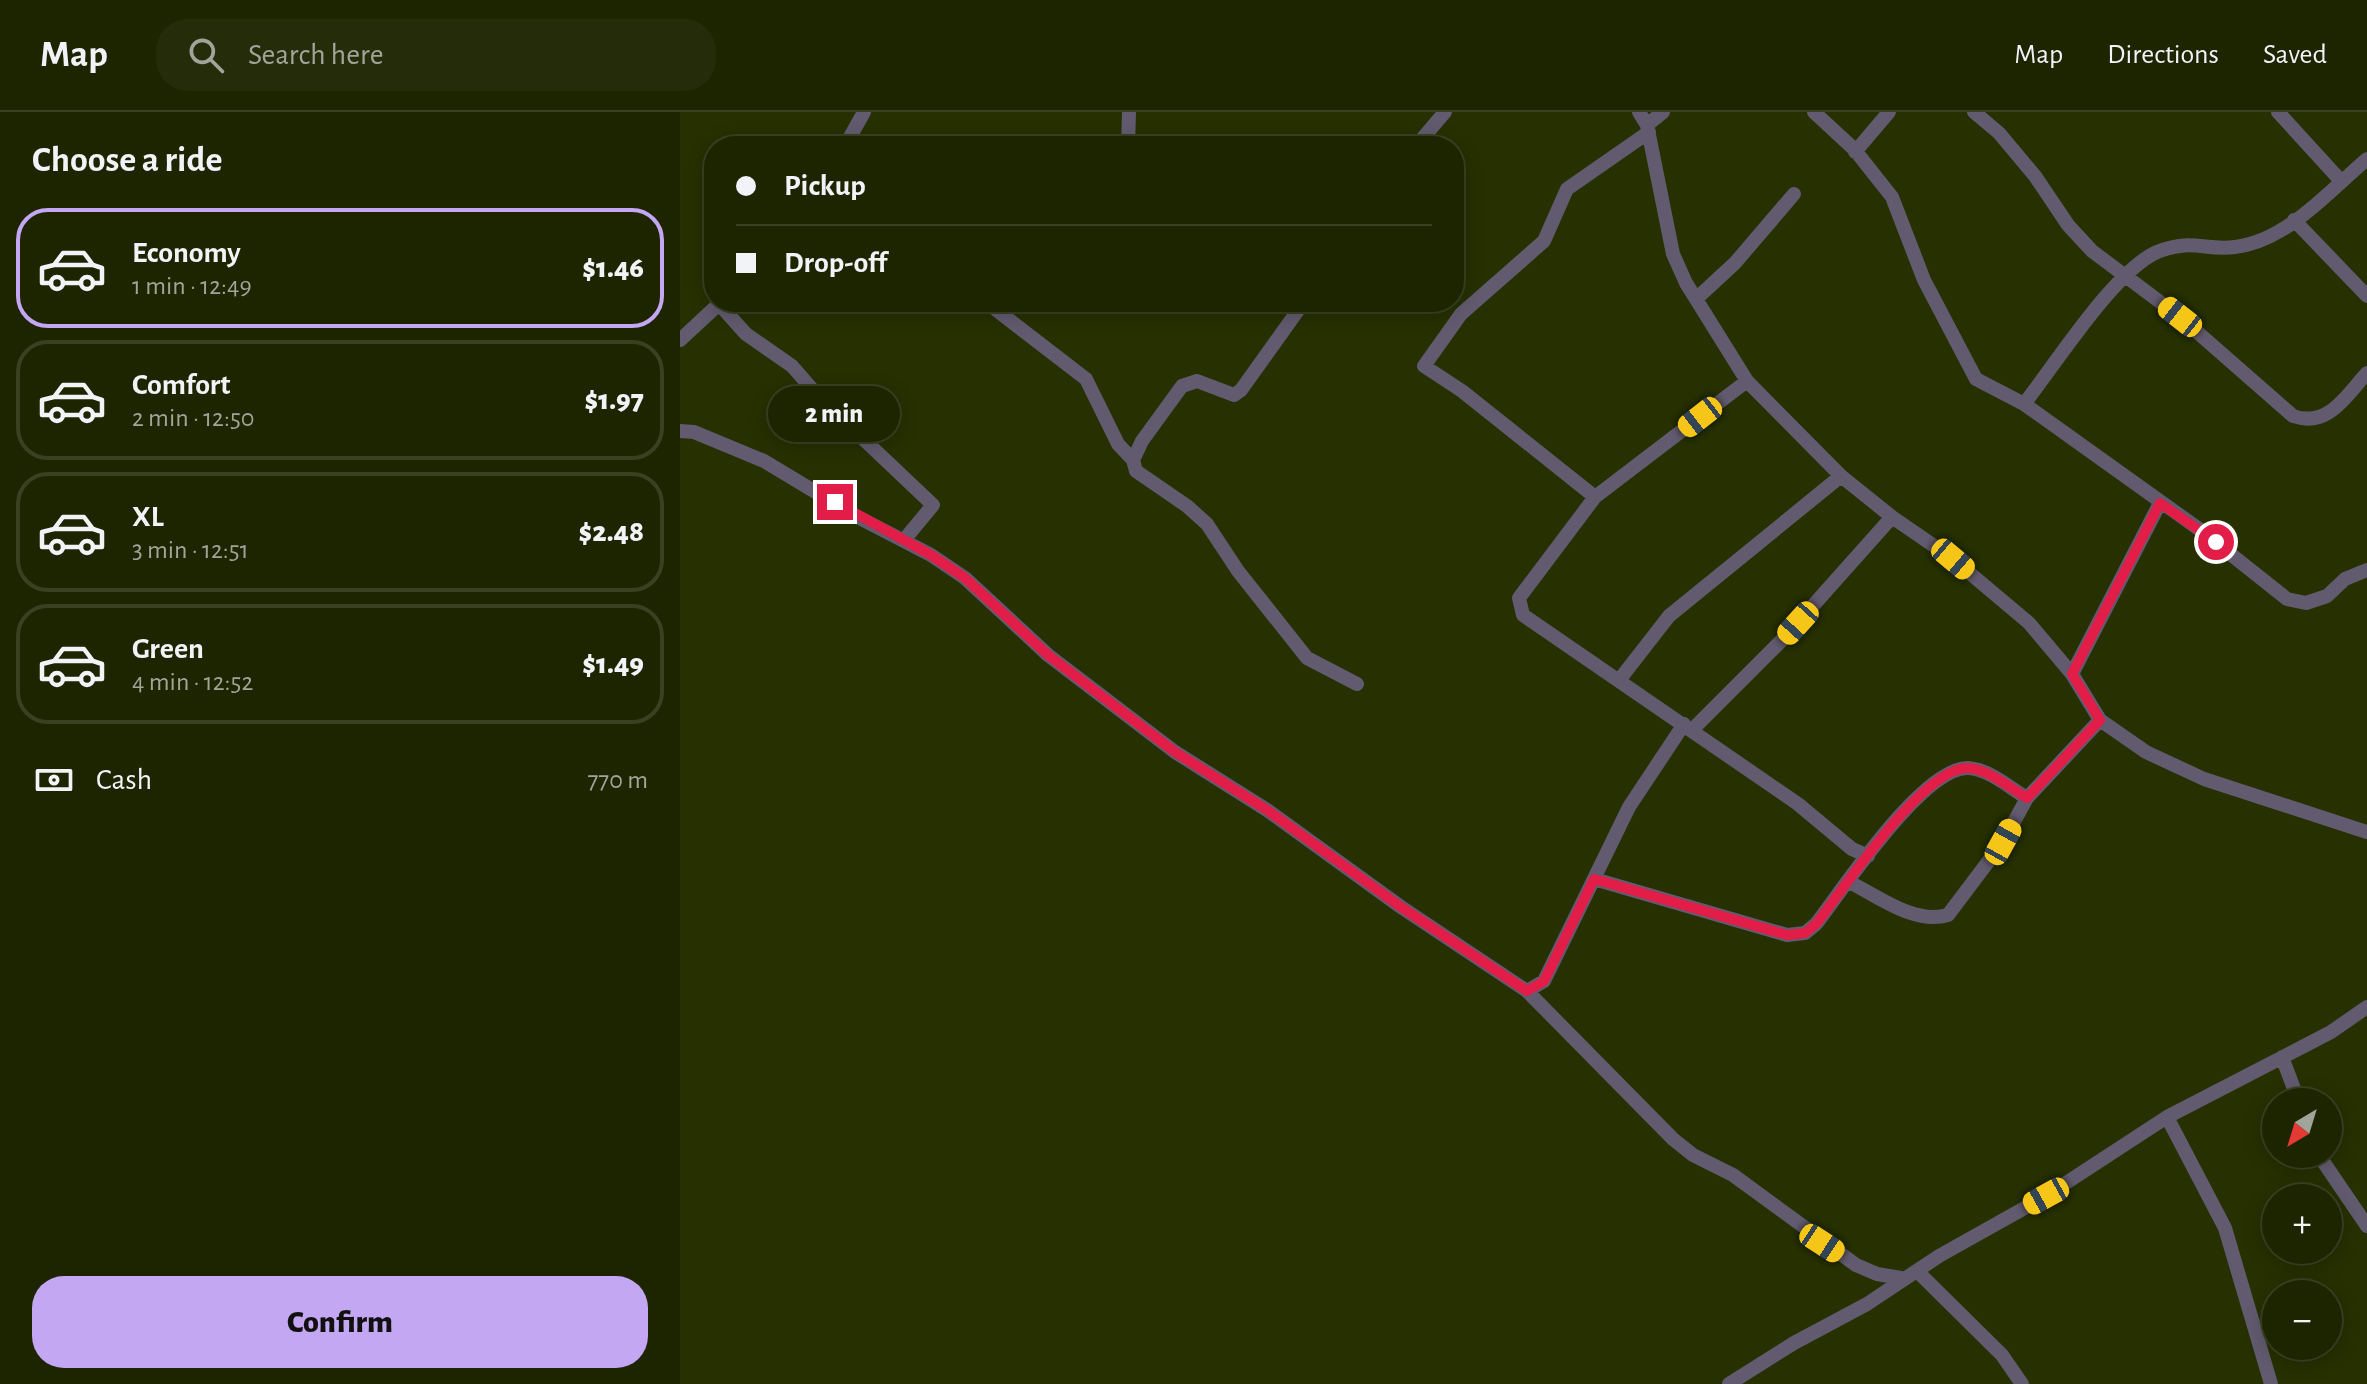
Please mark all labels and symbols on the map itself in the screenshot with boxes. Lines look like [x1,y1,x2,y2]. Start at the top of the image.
car [2154,293,2206,341]
callout: 2 min [769,386,901,442]
car [1674,393,1726,441]
route end [817,484,853,520]
route start [2198,524,2234,560]
car [1927,534,1979,584]
car [1773,597,1823,649]
car [1981,815,2025,869]
north arrow [2262,1088,2342,1168]
car [2019,1174,2073,1218]
car [1795,1220,1849,1266]

